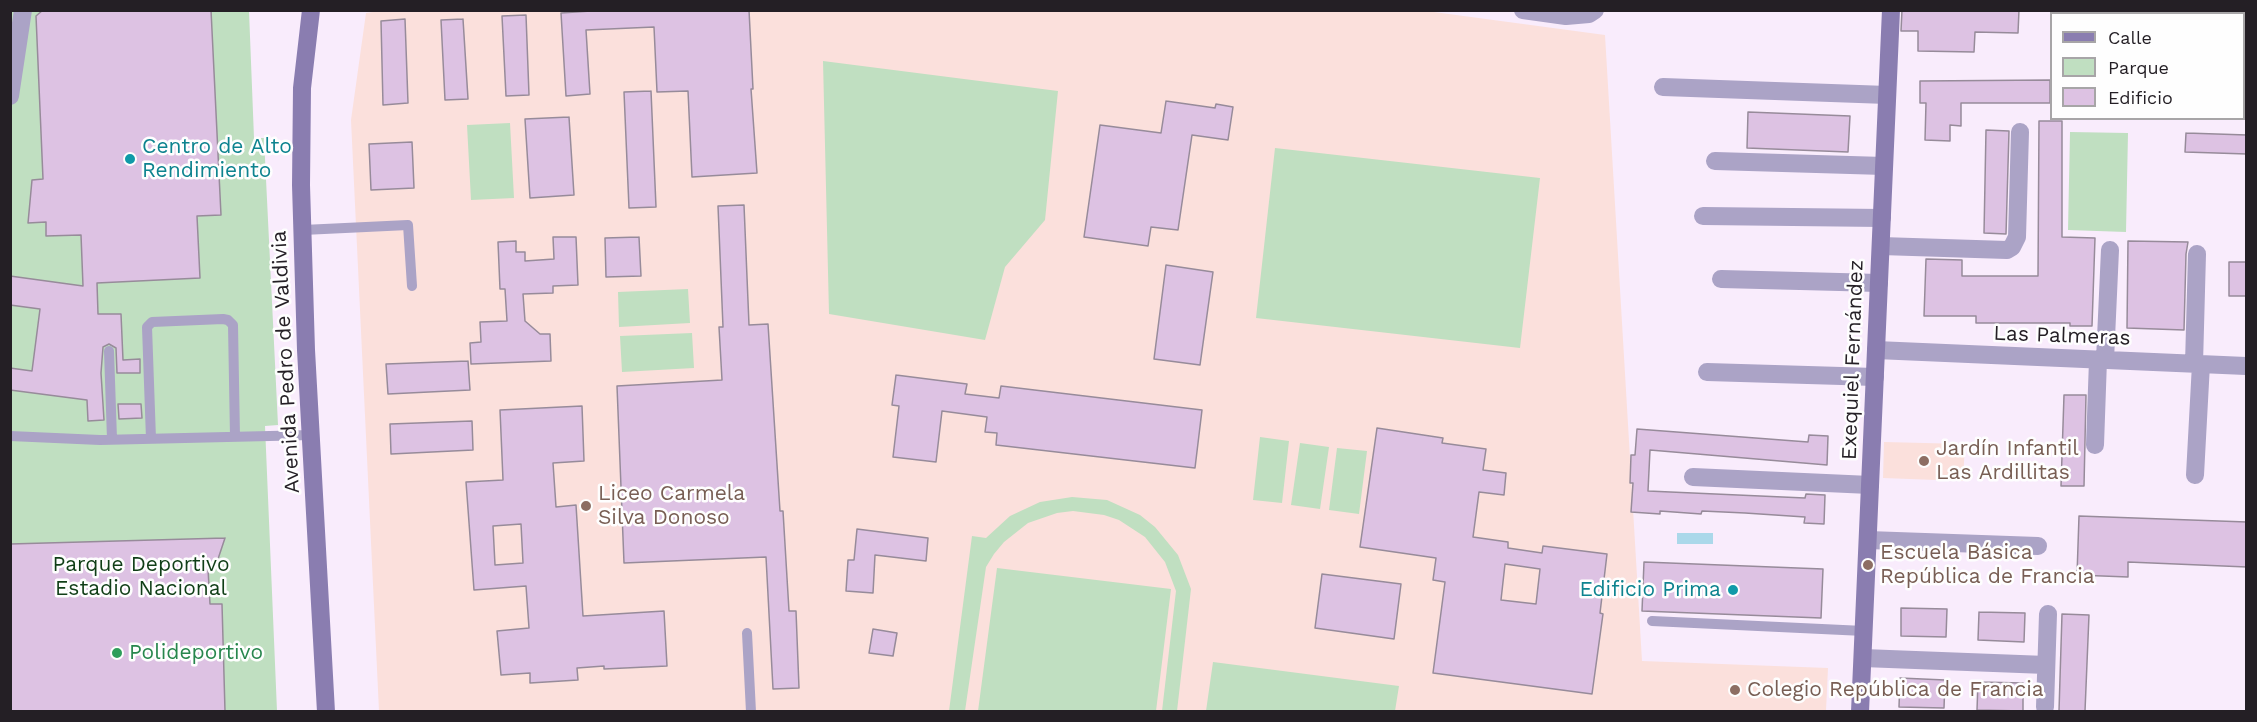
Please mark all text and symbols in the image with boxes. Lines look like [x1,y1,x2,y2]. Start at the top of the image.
legend [2050,12,2245,120]
text: Calle [2108,27,2152,48]
text: Parque [2108,57,2169,78]
text: Edificio [2108,87,2173,108]
place label: Centro de Alto Rendimiento [142,134,292,184]
marker: Centro de Alto Rendimiento [123,152,137,166]
street label: Avenida Pedro de Valdivia [267,230,305,494]
street label: Exequiel Fernández [1837,259,1869,461]
street label: Las Palmeras [1993,321,2131,351]
place label: Jardín Infantil Las Ardillitas [1936,436,2079,486]
marker: Jardín Infantil Las Ardillitas [1917,454,1931,468]
place label: Liceo Carmela Silva Donoso [598,481,745,531]
marker: Liceo Carmela Silva Donoso [579,499,593,513]
place label: Escuela Básica República de Francia [1880,540,2095,590]
park label: Parque Deportivo Estadio Nacional [52,552,230,602]
marker: Escuela Básica República de Francia [1861,558,1875,572]
place label: Edificio Prima [1579,577,1721,603]
marker: Edificio Prima [1726,583,1740,597]
place label: Polideportivo [129,640,263,666]
marker: Polideportivo [110,646,124,660]
place label: Colegio República de Francia [1747,677,2044,703]
marker: Colegio República de Francia [1728,683,1742,697]

